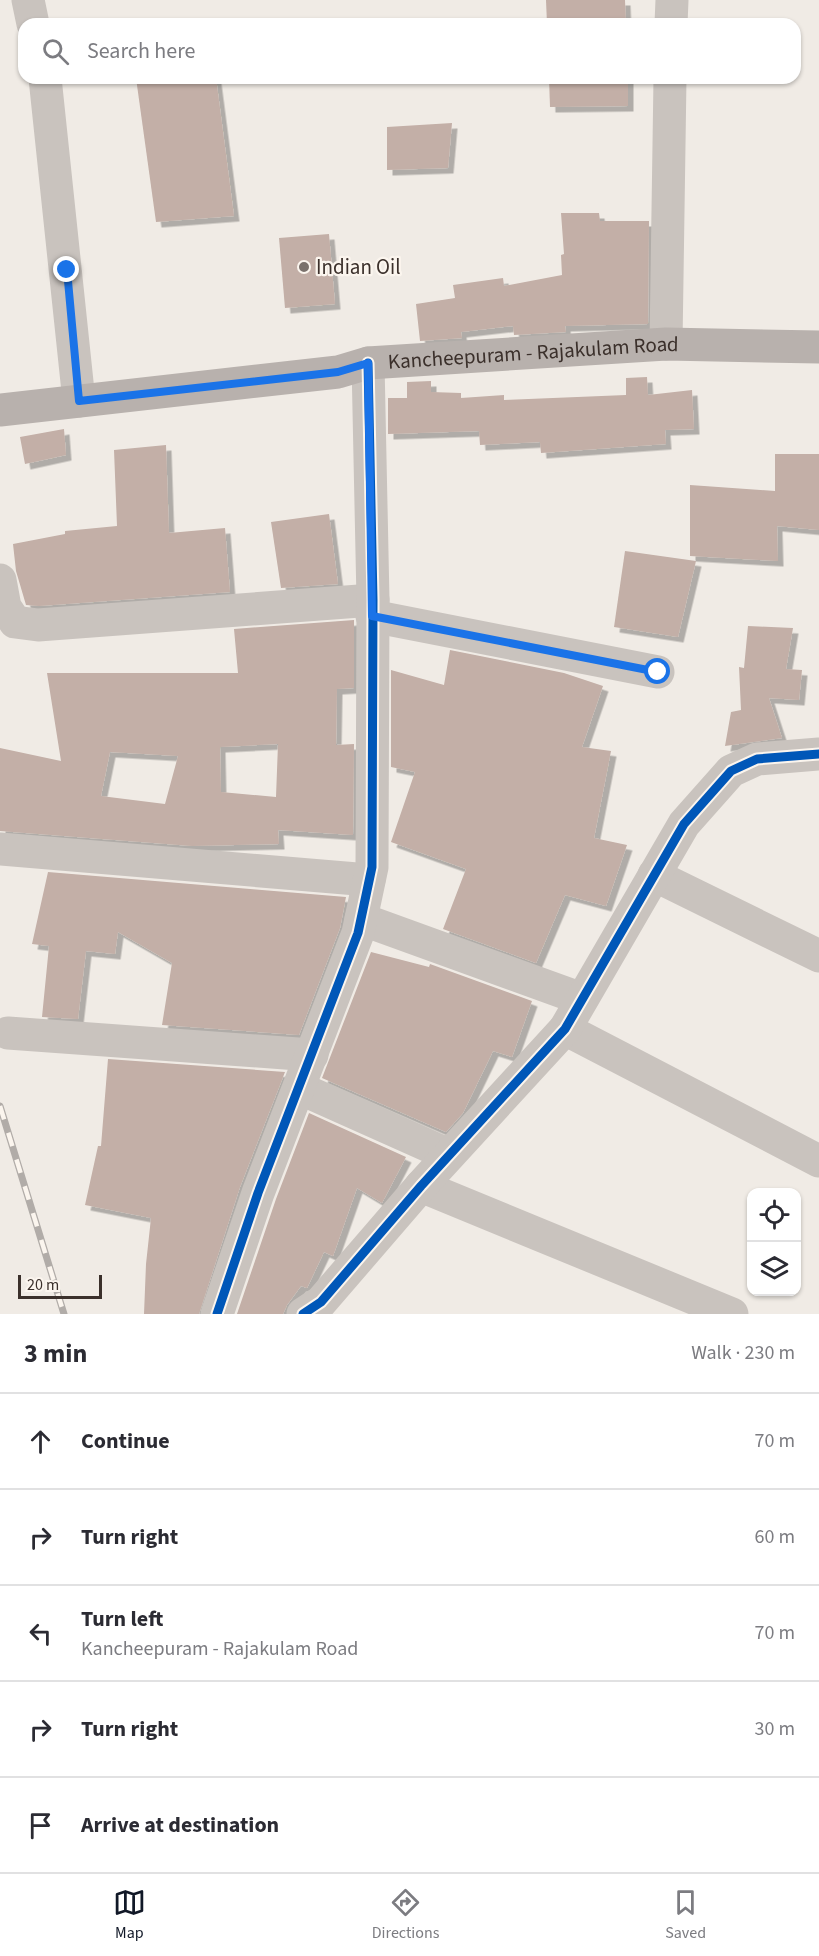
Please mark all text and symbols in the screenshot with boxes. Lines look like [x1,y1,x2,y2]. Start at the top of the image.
search box [18,18,801,84]
icon: search [39,35,72,68]
text: Search here [87,35,195,67]
place label: Indian Oil [316,252,401,282]
route end [53,256,79,282]
marker: Indian Oil [297,260,311,274]
street label: Kancheepuram - Rajakulam Road [387,329,679,377]
route start [644,658,670,684]
map controls [747,1188,801,1296]
button: locate [747,1188,801,1242]
button: layers [747,1242,801,1296]
scale bar [18,1272,102,1300]
text: 20 m [27,1274,59,1296]
text: 3 min [24,1335,87,1372]
text: Walk · 230 m [691,1339,795,1367]
icon: ahead [24,1425,57,1458]
text: Continue [81,1425,170,1457]
text: 70 m [755,1427,795,1455]
icon: right [24,1521,57,1554]
text: Turn right [81,1521,178,1553]
text: 60 m [755,1523,795,1551]
text: Turn left [81,1603,163,1635]
icon: left [24,1617,57,1650]
text: 70 m [755,1619,795,1647]
text: Kancheepuram - Rajakulam Road [81,1635,358,1663]
icon: right [24,1713,57,1746]
text: Turn right [81,1713,178,1745]
text: 30 m [755,1715,795,1743]
icon: arrive [24,1809,57,1842]
text: Arrive at destination [81,1809,279,1841]
tab: Map [113,1886,146,1944]
tab: Directions [372,1886,439,1944]
tab: Saved [665,1886,706,1944]

